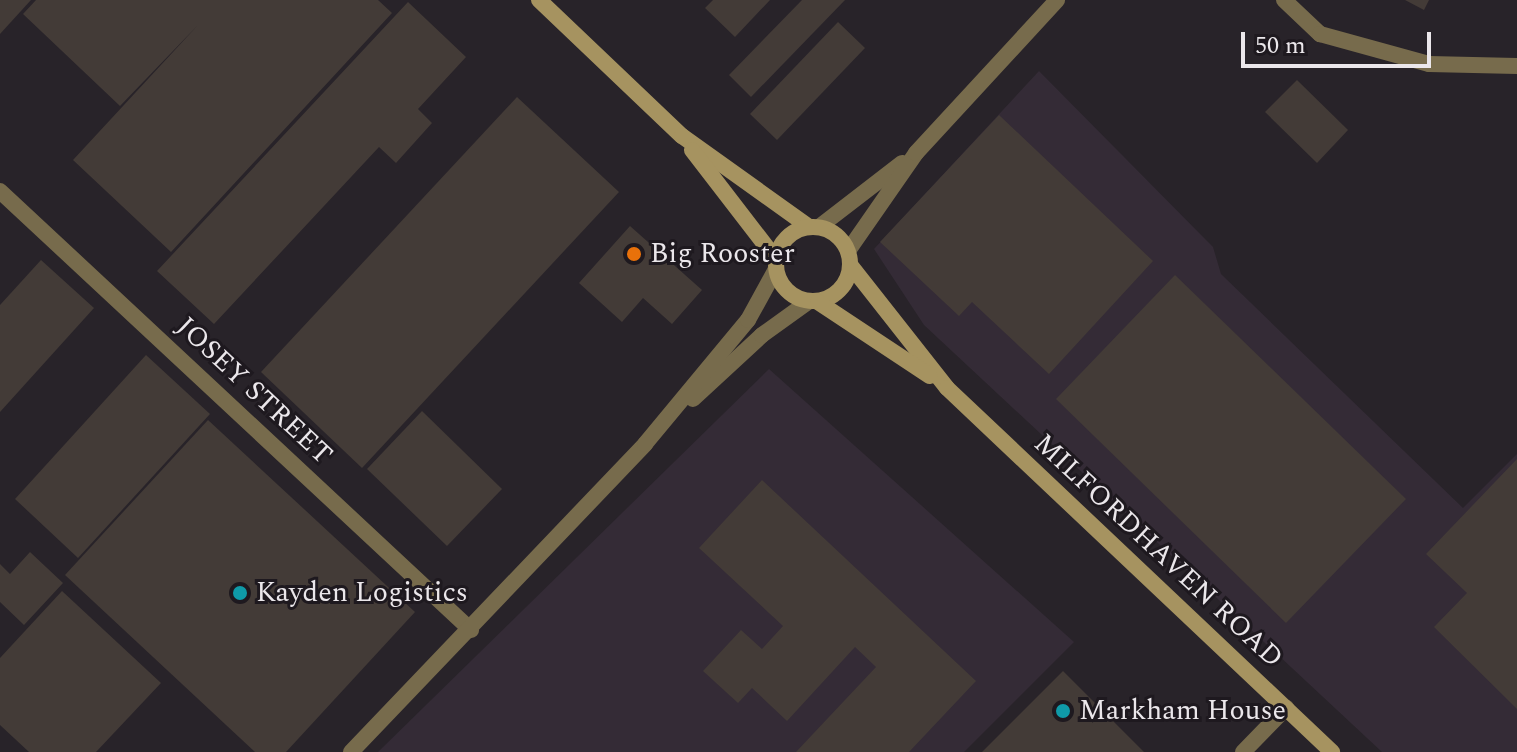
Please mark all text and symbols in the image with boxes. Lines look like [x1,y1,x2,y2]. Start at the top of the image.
scale bar [1245,16,1435,66]
text: 50 m [1255,28,1306,64]
place label: Big Rooster [650,237,795,271]
marker: Big Rooster [625,245,643,263]
street label: JOSEY STREET [169,310,339,472]
street label: MILFORDHAVEN ROAD [1027,427,1289,675]
place label: Kayden Logistics [256,576,468,610]
marker: Kayden Logistics [231,584,249,602]
place label: Markham House [1079,694,1286,728]
marker: Markham House [1054,702,1072,720]

